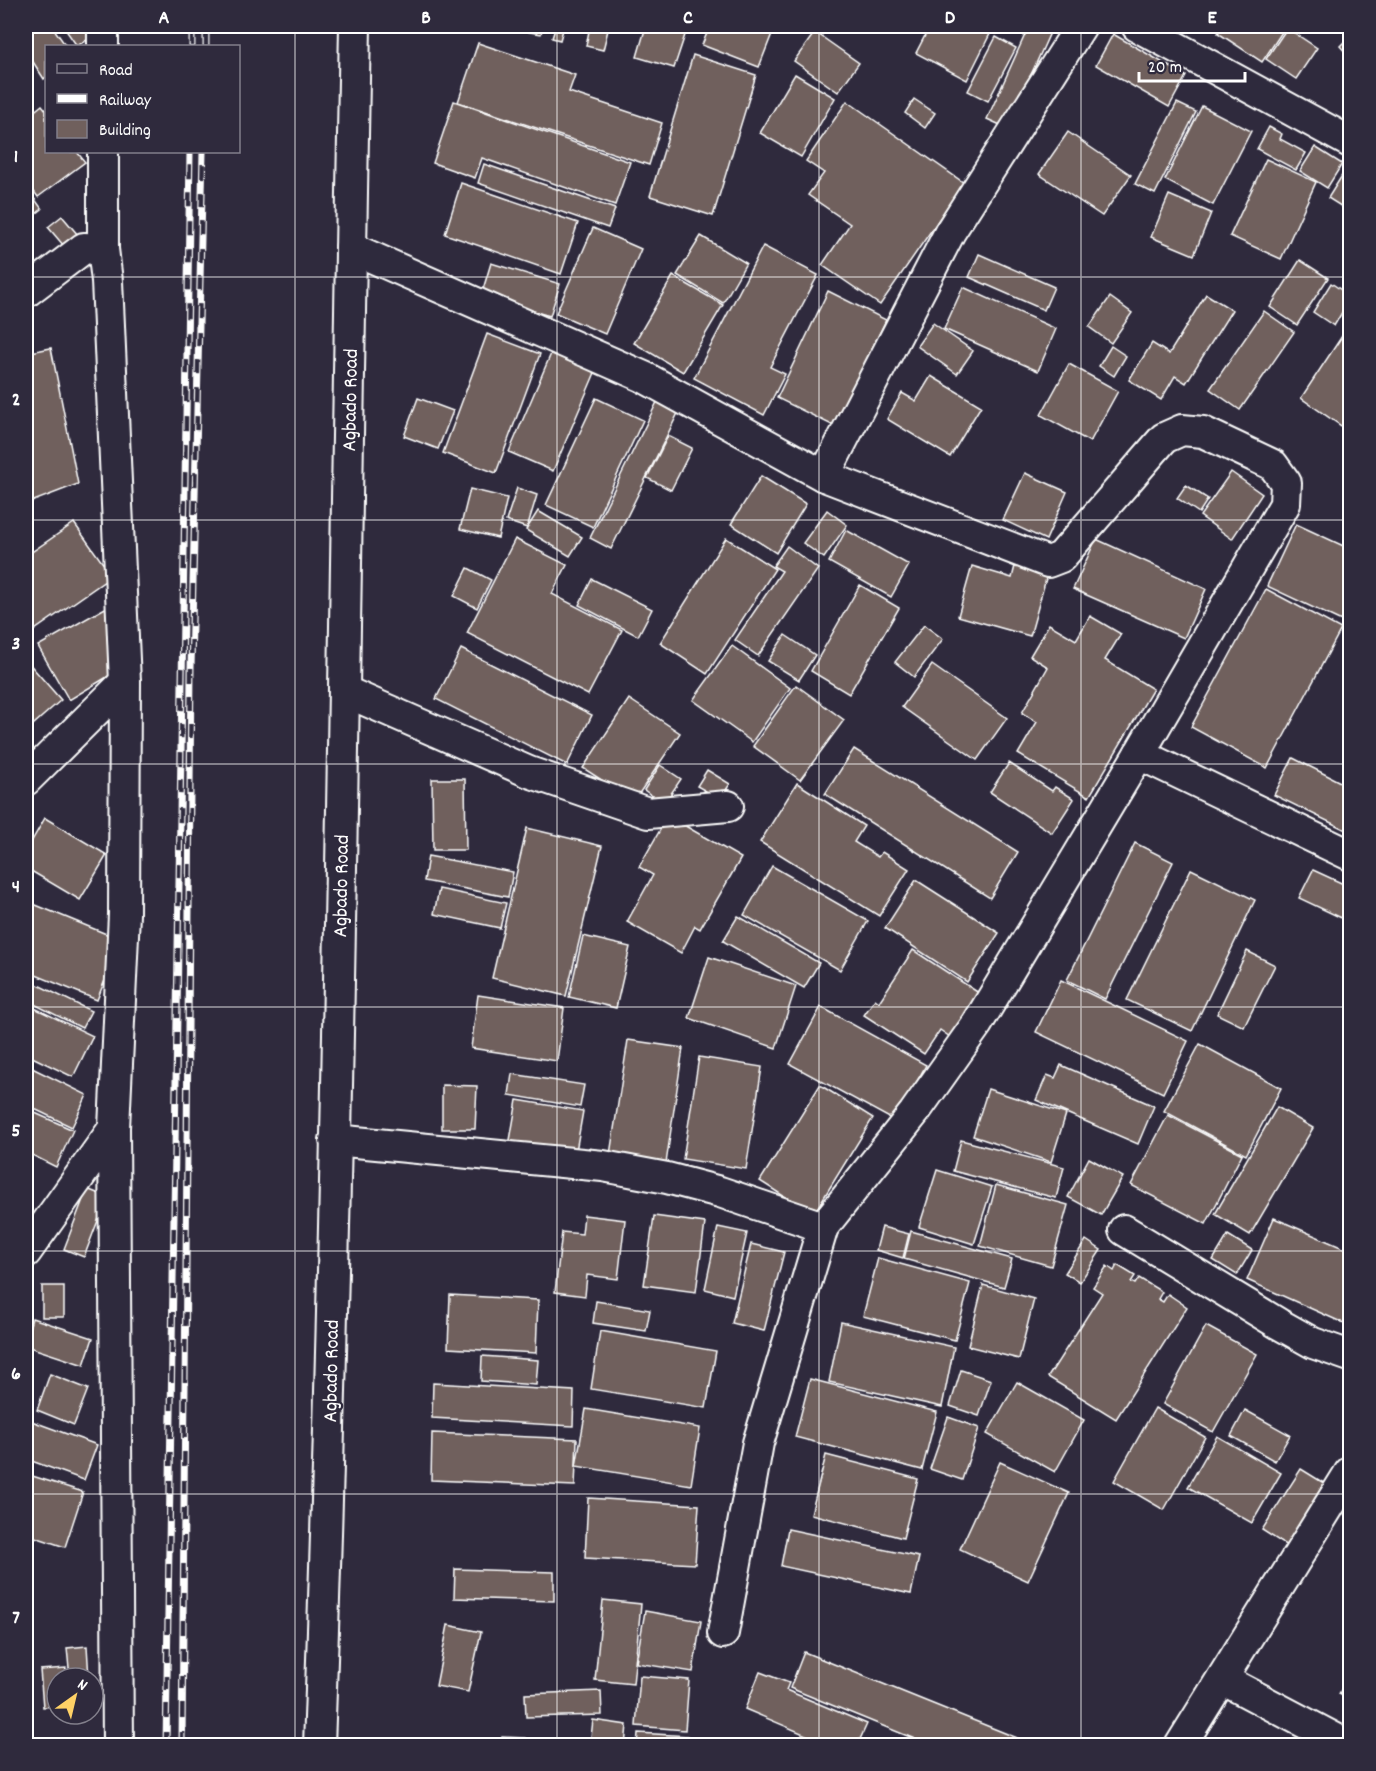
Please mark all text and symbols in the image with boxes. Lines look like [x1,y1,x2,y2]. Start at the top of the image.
text: A [159,5,170,33]
text: B [421,5,431,33]
text: C [683,5,693,33]
text: D [945,5,956,33]
text: E [1207,5,1217,33]
legend [45,45,240,153]
scale bar [1139,45,1246,83]
text: 20 m [1148,56,1182,81]
text: Road [99,59,133,84]
text: Railway [99,89,152,114]
text: Building [99,119,151,144]
text: 1 [14,144,18,172]
street label: Agbado Road [336,348,368,452]
text: 2 [12,387,20,415]
text: 3 [12,631,20,659]
street label: Agbado Road [327,834,359,938]
text: 4 [12,874,20,902]
text: 5 [11,1118,21,1146]
street label: Agbado Road [317,1319,349,1423]
text: 6 [11,1361,21,1389]
text: 7 [12,1605,20,1633]
north arrow [45,1666,105,1726]
text: N [72,1674,92,1697]

